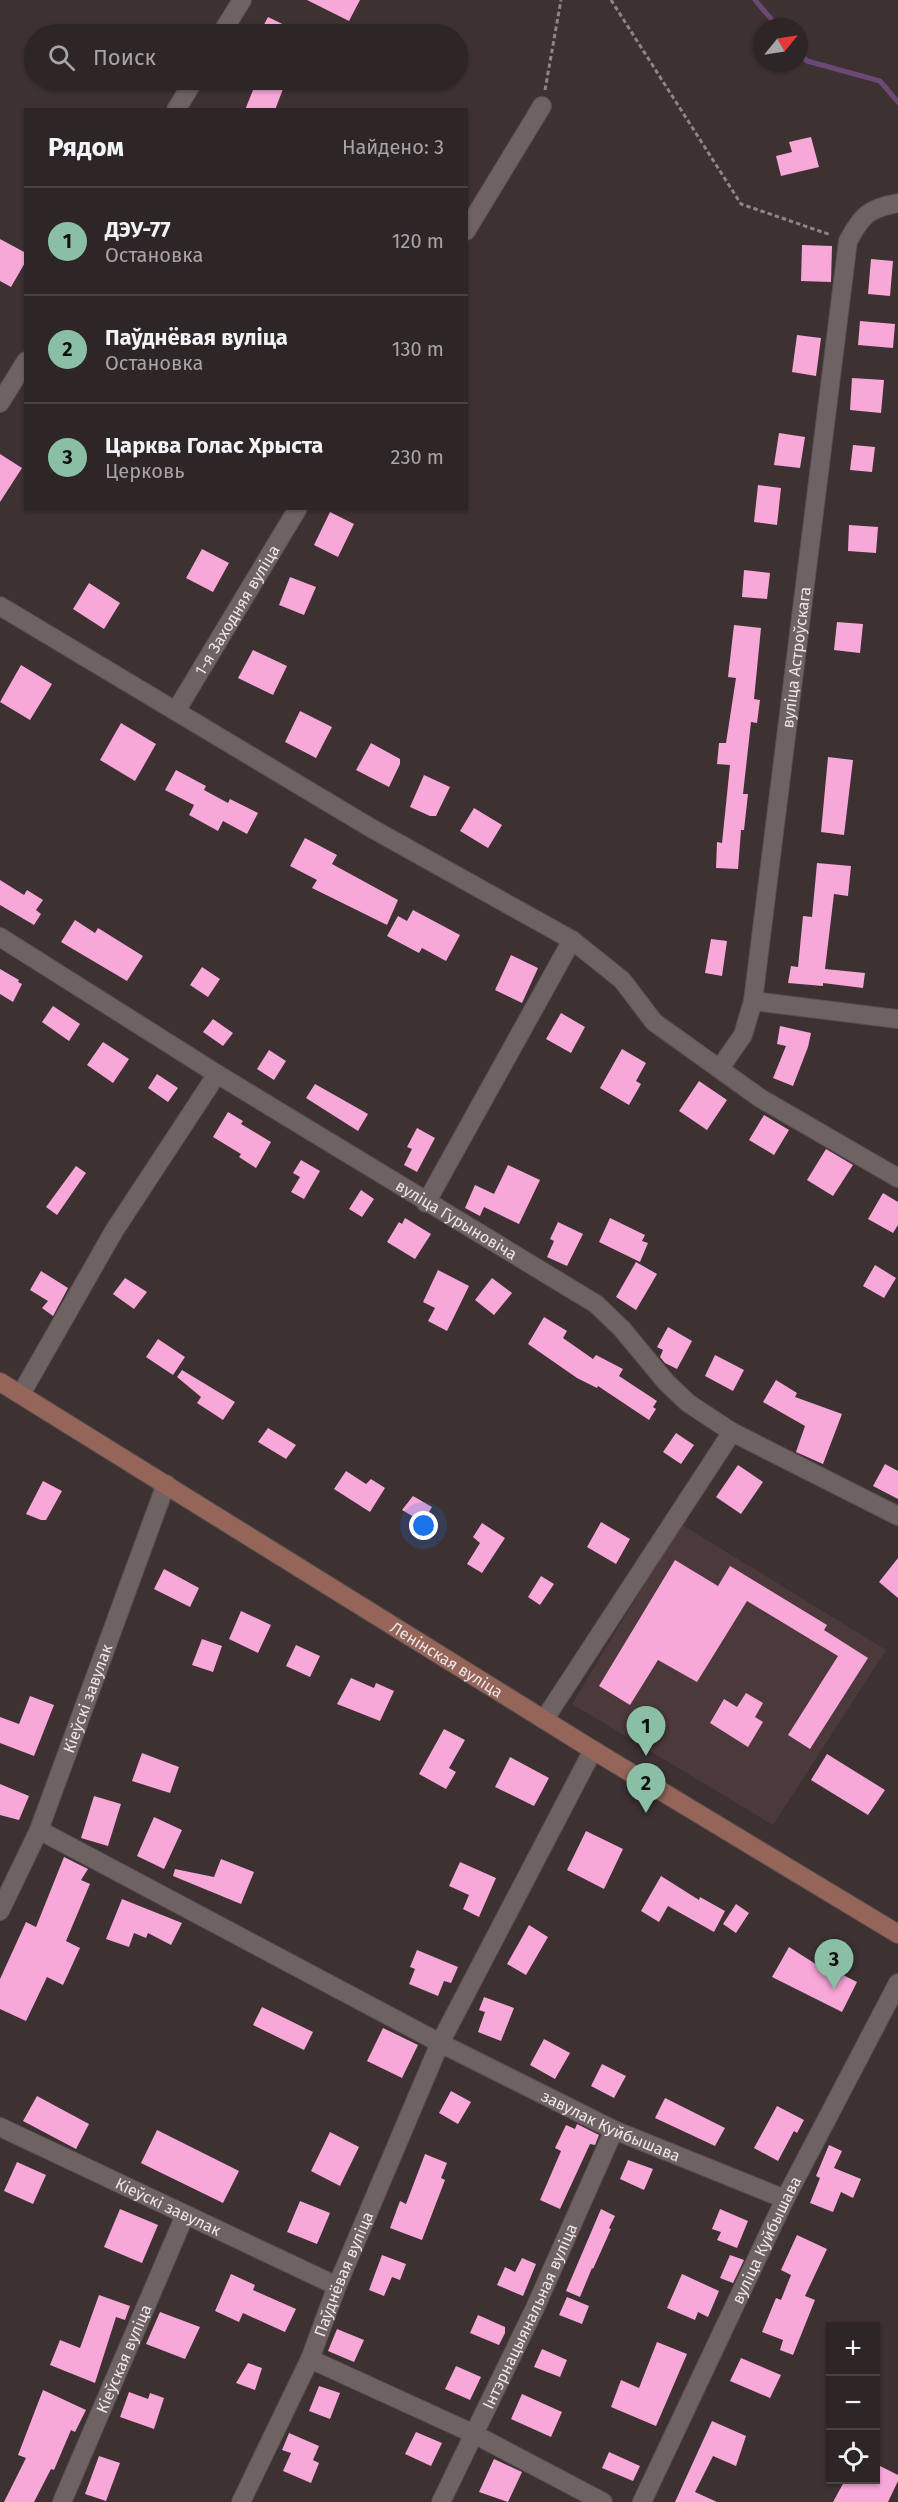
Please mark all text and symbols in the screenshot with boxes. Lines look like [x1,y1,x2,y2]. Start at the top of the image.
north arrow [754,18,808,72]
search box [24,24,468,90]
icon: search [45,41,78,74]
text: Поиск [93,44,156,71]
text: Рядом [48,132,124,163]
text: Найдено: 3 [342,135,444,159]
text: ДЭУ-77 [105,216,171,243]
text: 1 [63,229,72,253]
text: 120 m [392,229,444,253]
text: Остановка [105,243,203,267]
text: Паўднёвая вуліца [105,324,288,351]
text: 2 [62,337,73,361]
text: 130 m [392,337,444,361]
text: Остановка [105,351,203,375]
text: Царква Голас Хрыста [105,432,323,459]
text: 3 [62,445,73,469]
text: 230 m [391,445,444,469]
text: Церковь [105,459,185,483]
street label: 1-я Заходняя вуліца [191,541,284,679]
street label: вуліца Астроўскага [778,585,815,729]
street label: вуліца Гурыновіча [392,1176,521,1264]
your location [409,1511,438,1540]
street label: Ленінская вуліца [387,1618,506,1702]
street label: Кіеўскі завулак [59,1641,117,1756]
pin: 1 [626,1706,666,1756]
pin: 2 [626,1764,666,1813]
pin: 3 [814,1940,854,1989]
street label: завулак Куйбышава [538,2086,683,2166]
street label: вуліца Куйбышава [728,2173,805,2307]
street label: Кіеўскі завулак [112,2174,224,2240]
street label: Паўднёвая вуліца [310,2209,377,2339]
street label: Інтэрнацыянальная вуліца [479,2221,581,2412]
street label: Кіеўская вуліца [92,2302,156,2416]
map controls [826,2322,880,2484]
button: + [826,2322,880,2376]
button: − [826,2376,880,2430]
button: locate [826,2430,880,2484]

